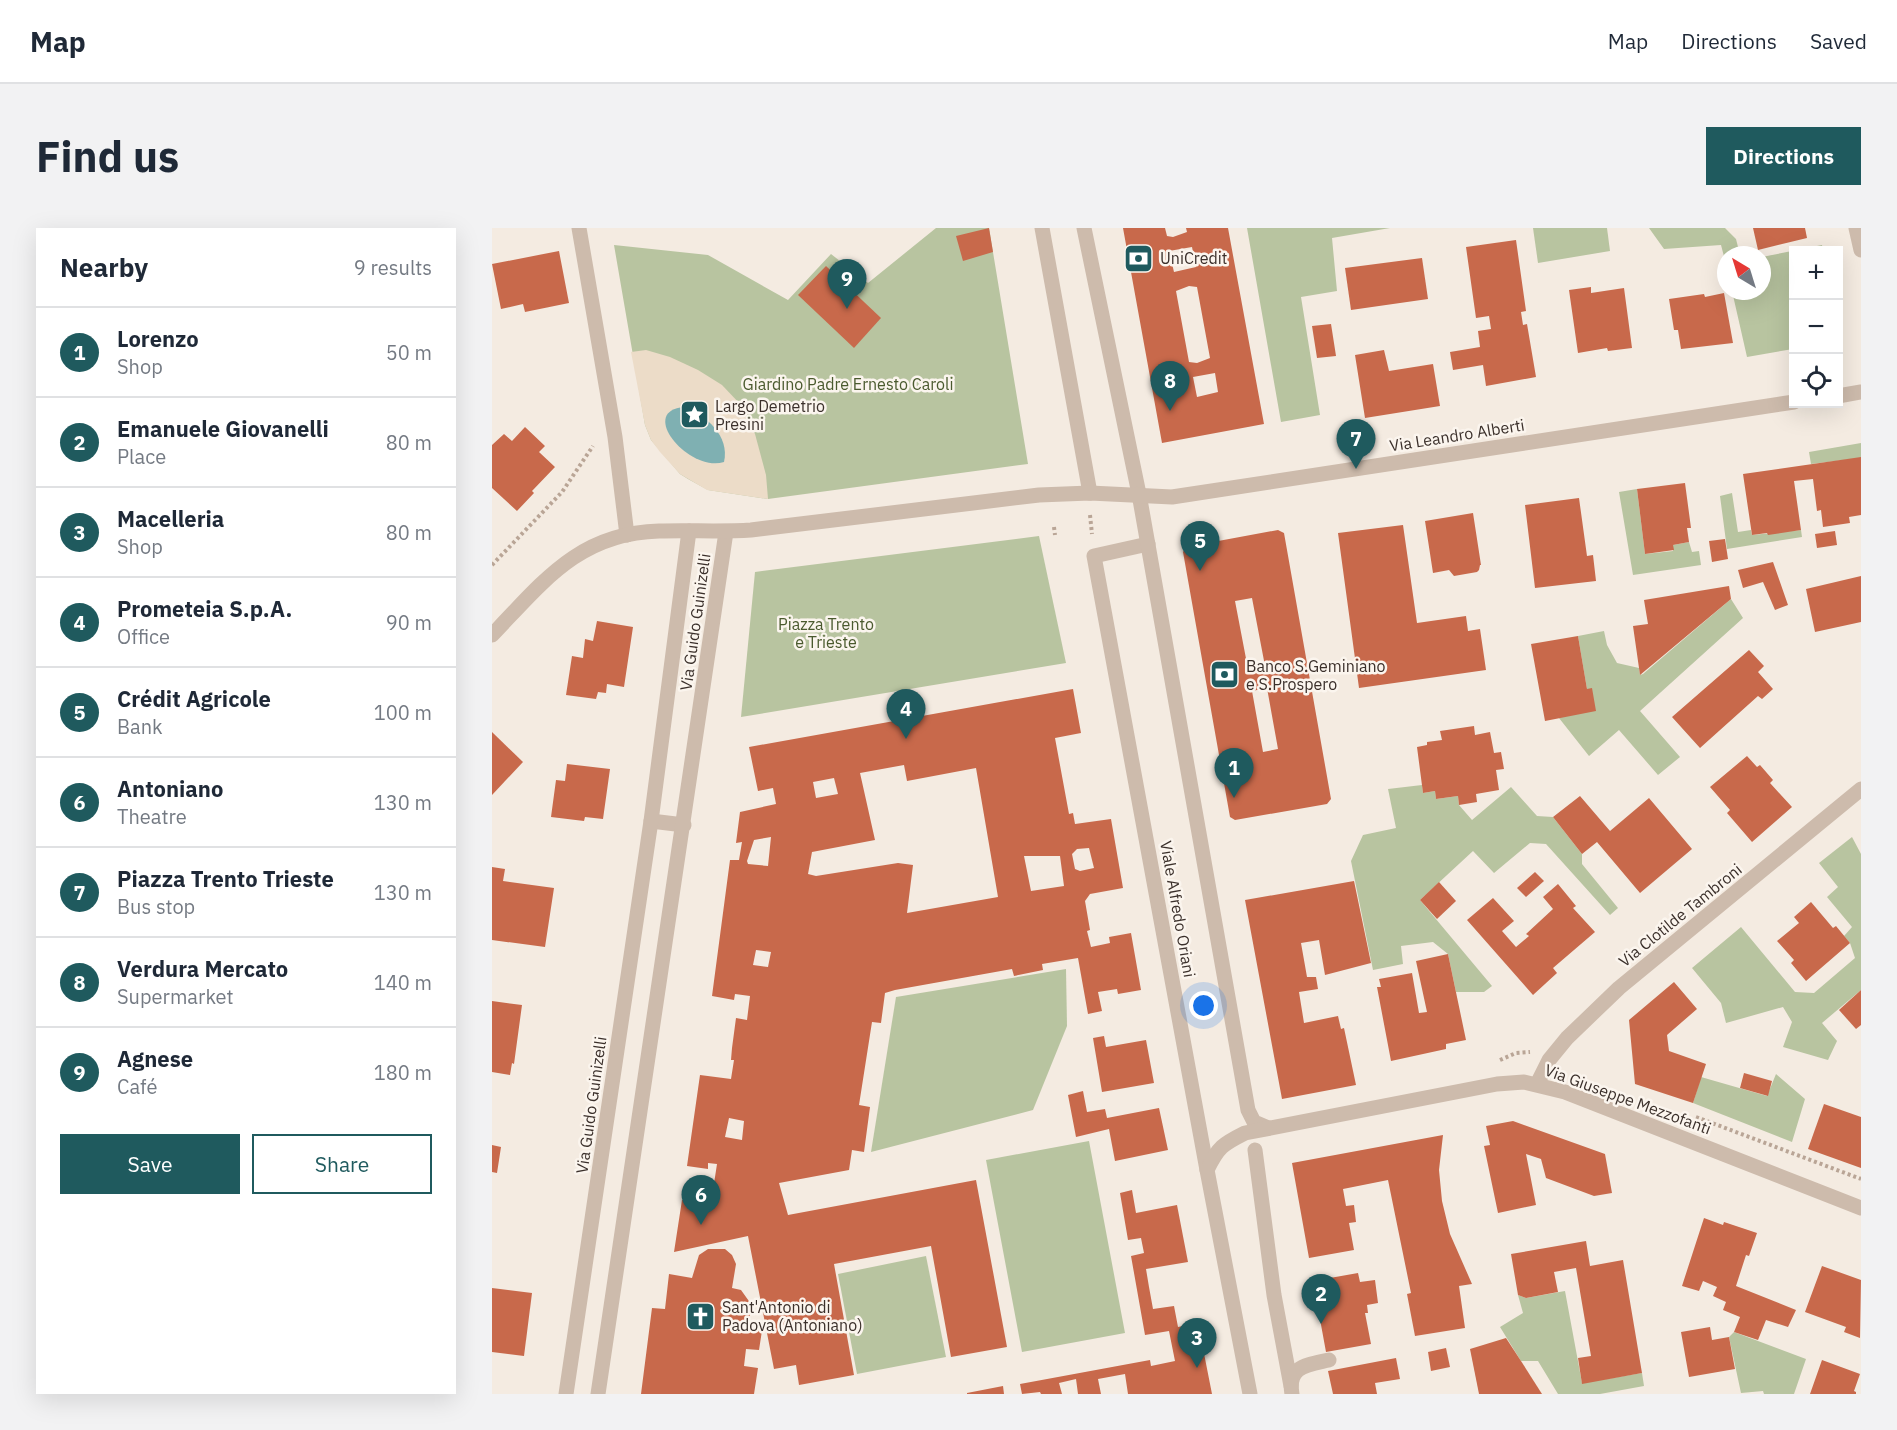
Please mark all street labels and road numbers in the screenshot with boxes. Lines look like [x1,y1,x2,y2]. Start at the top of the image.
street label: Via Leandro Alberti [1388,414,1526,456]
street label: Via Guido Guinizelli [675,552,715,692]
street label: Viale Alfredo Oriani [1156,839,1200,979]
street label: Via Clotilde Tambroni [1614,859,1746,971]
street label: Via Guido Guinizelli [571,1035,611,1175]
street label: Via Giuseppe Mezzofanti [1542,1060,1714,1138]

